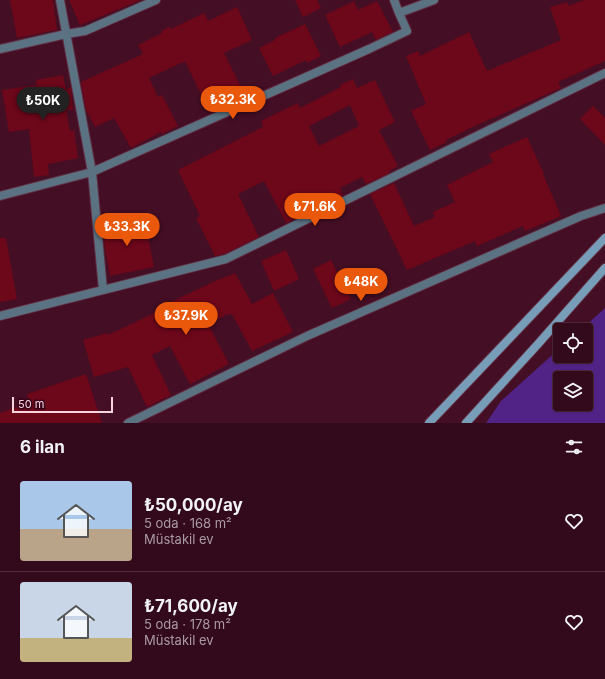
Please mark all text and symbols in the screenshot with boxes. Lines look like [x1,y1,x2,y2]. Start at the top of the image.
pin: ₺32.3K [200,86,266,120]
pin: ₺50K [19,87,67,121]
text: ₺32.3K [210,91,256,107]
text: ₺50K [26,92,60,108]
pin: ₺71.6K [282,193,348,227]
text: ₺71.6K [293,198,337,214]
pin: ₺33.3K [94,213,160,247]
text: ₺33.3K [104,218,150,234]
pin: ₺48K [337,268,385,302]
text: ₺48K [344,273,378,289]
pin: ₺37.9K [153,302,219,336]
text: ₺37.9K [164,307,208,323]
map controls [553,323,593,411]
button: locate [553,323,593,363]
button: layers [553,371,593,411]
scale bar [12,395,113,414]
text: 50 m [18,397,44,411]
icon: filters [563,436,585,458]
text: 6 ilan [20,437,65,457]
text: ₺50,000/ay [144,495,243,515]
icon: home [52,497,100,545]
icon: heart [563,510,585,532]
text: 5 oda · 168 m² [144,515,232,531]
text: Müstakil ev [144,531,214,547]
text: ₺71,600/ay [144,596,238,616]
icon: home [52,598,100,646]
icon: heart [563,611,585,633]
text: 5 oda · 178 m² [144,616,231,632]
text: Müstakil ev [144,632,214,648]

